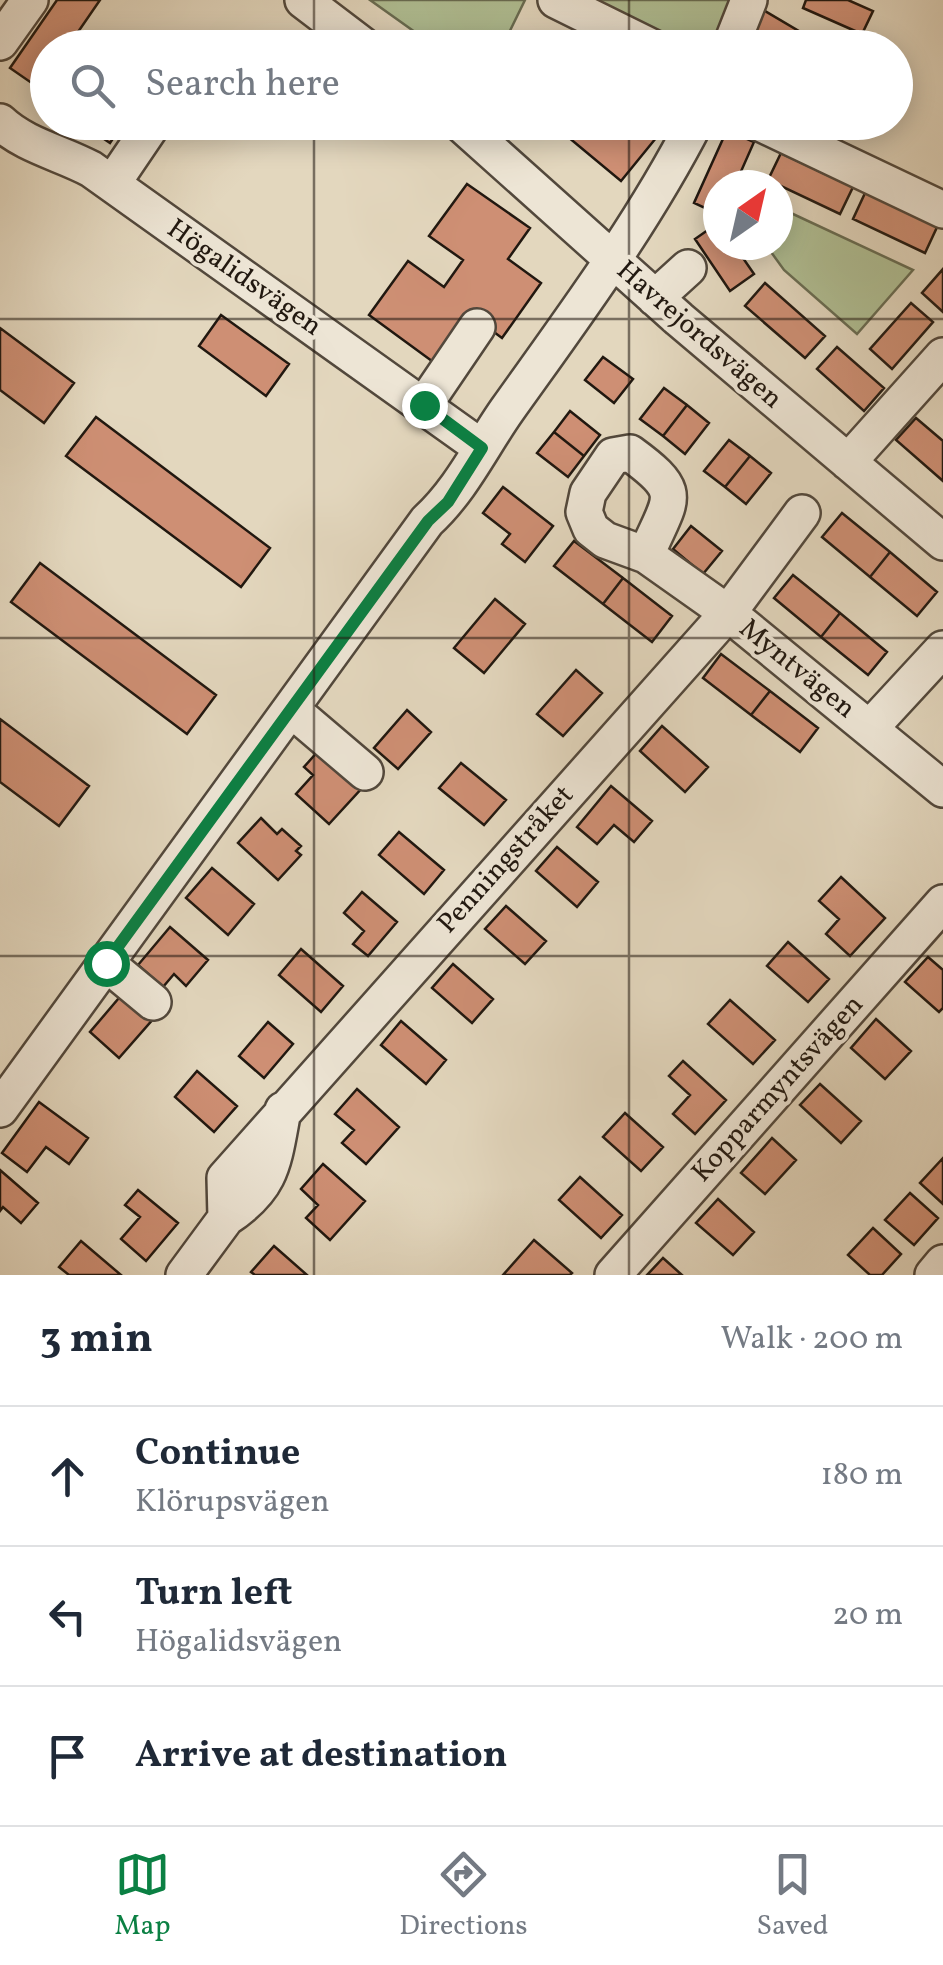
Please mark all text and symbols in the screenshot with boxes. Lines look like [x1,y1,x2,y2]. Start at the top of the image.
search box [30,30,913,140]
icon: search [65,58,120,113]
text: Search here [145,59,340,112]
north arrow [703,170,793,260]
street label: Högalidsvägen [159,210,329,346]
street label: Havrejordsvägen [607,252,791,418]
route end [402,383,448,429]
street label: Myntvägen [731,610,863,728]
street label: Penningstråket [429,777,583,943]
route start [84,941,130,987]
street label: Kopparmyntsvägen [683,987,873,1191]
text: 3 min [40,1311,153,1370]
text: Walk · 200 m [720,1318,903,1362]
text: Continue [135,1428,300,1481]
icon: ahead [40,1449,95,1504]
text: 180 m [820,1454,903,1498]
text: Klörupsvägen [135,1481,330,1525]
text: Turn left [135,1568,292,1621]
icon: left [40,1589,95,1644]
text: 20 m [832,1594,903,1638]
text: Högalidsvägen [135,1621,342,1665]
icon: arrive [40,1729,95,1784]
text: Arrive at destination [135,1730,508,1783]
tab: Map [114,1847,170,1946]
tab: Directions [399,1847,528,1946]
tab: Saved [756,1847,829,1946]

